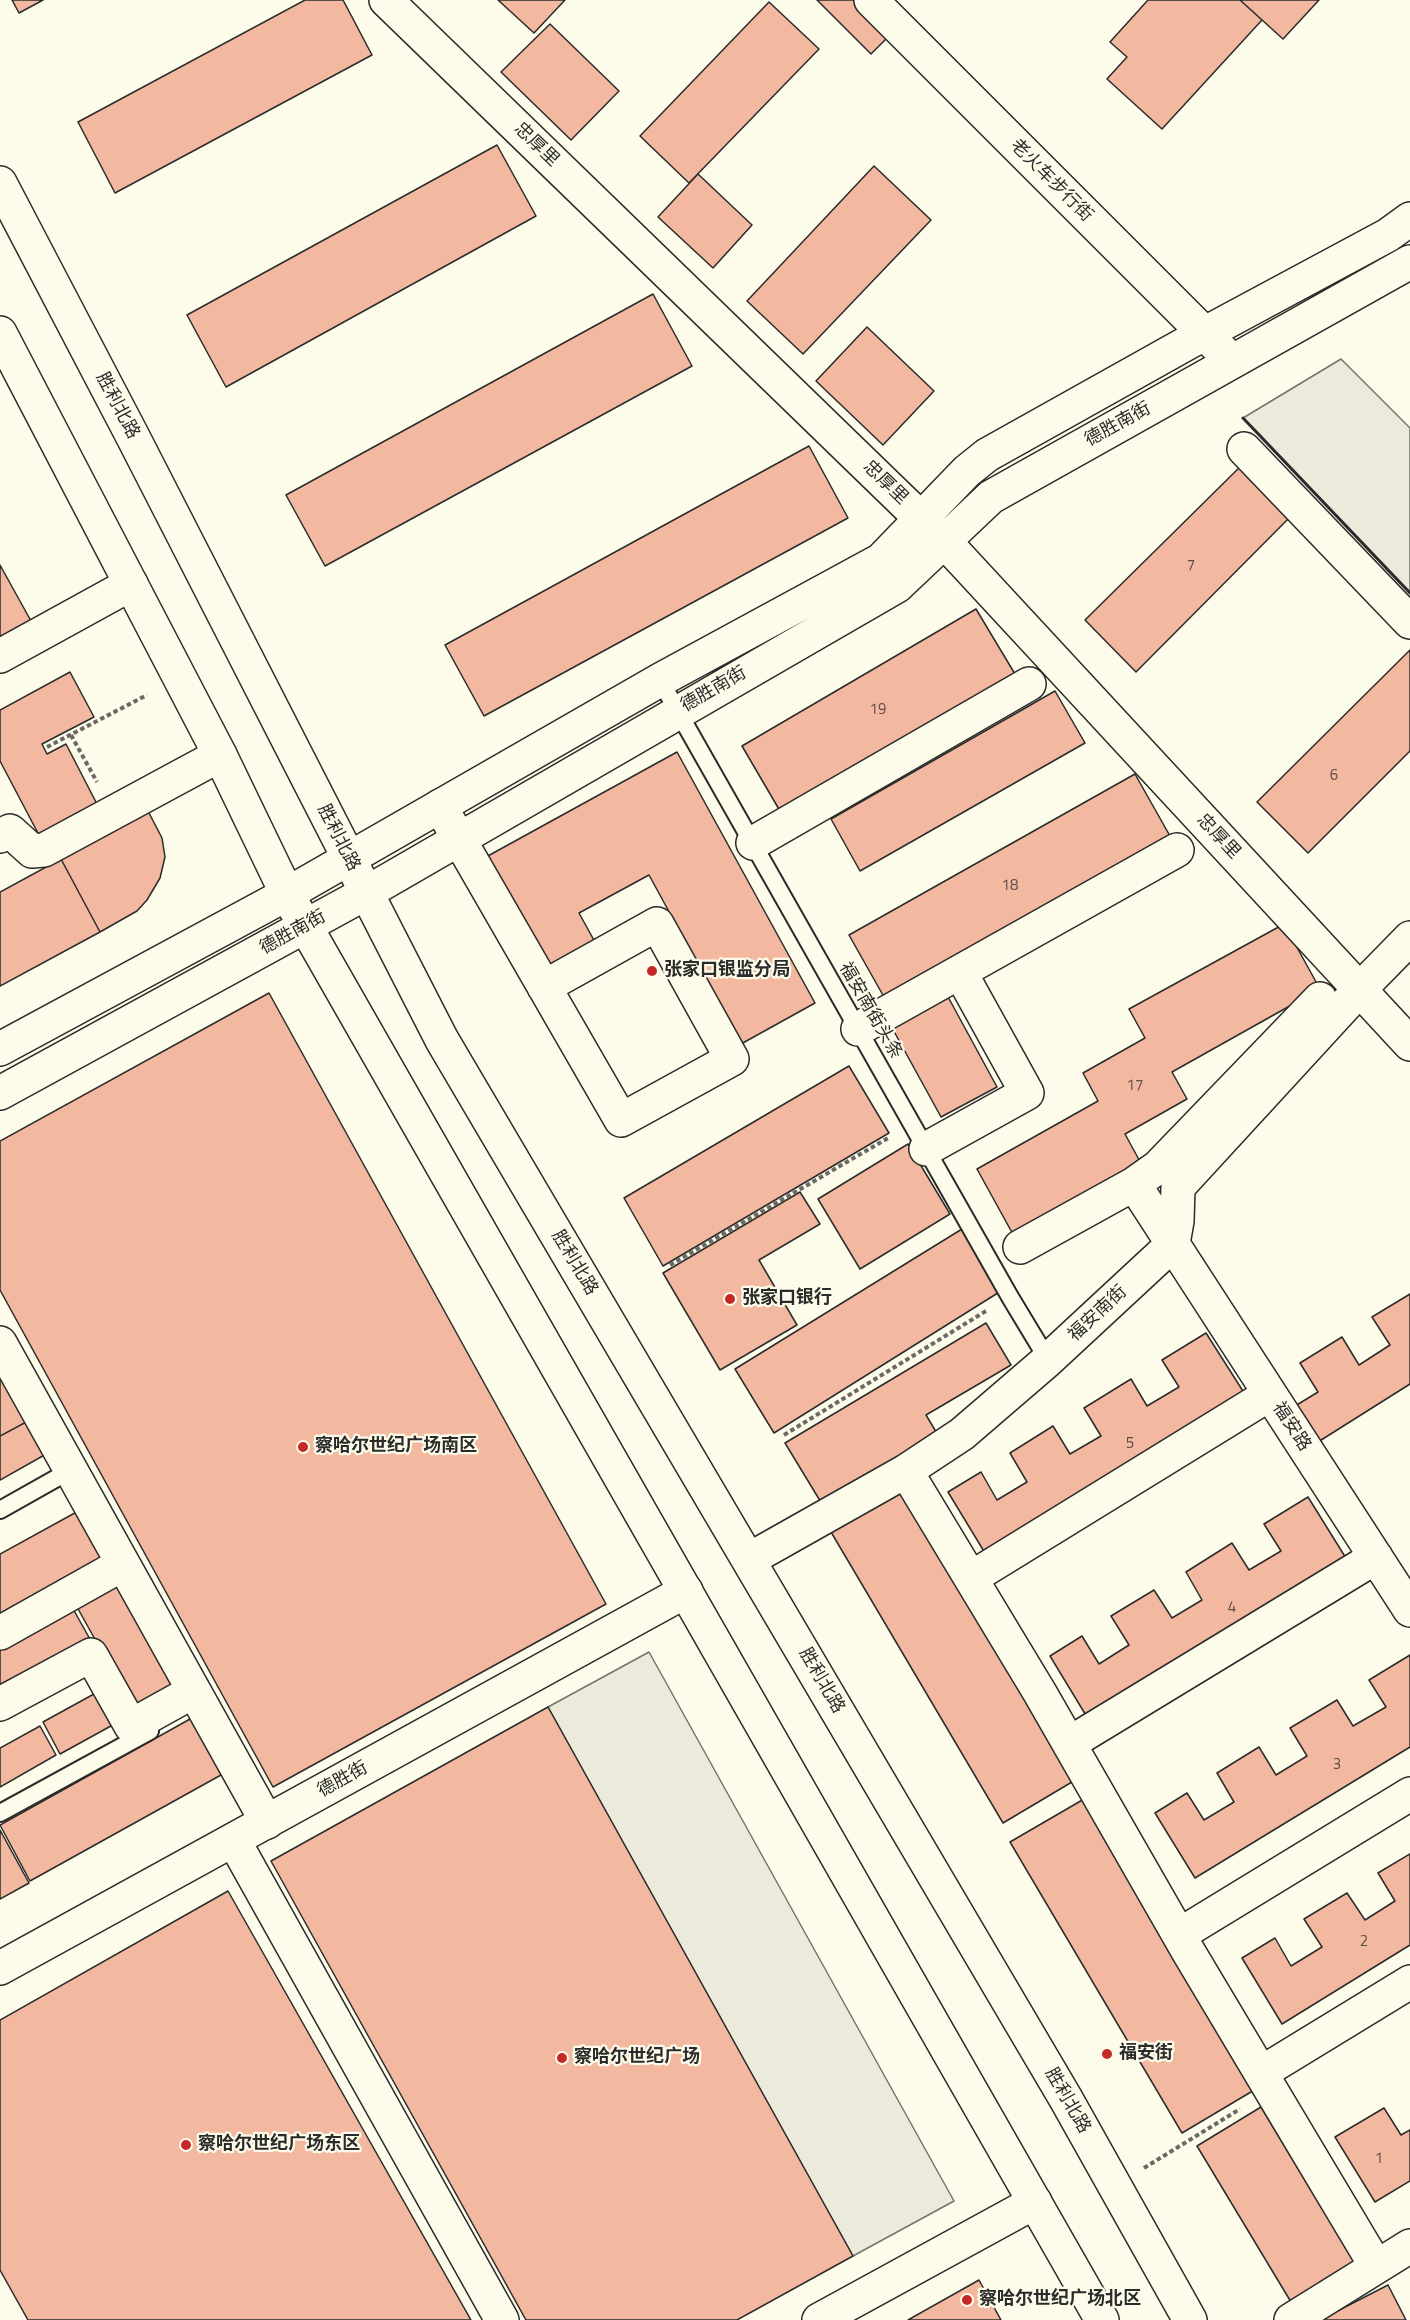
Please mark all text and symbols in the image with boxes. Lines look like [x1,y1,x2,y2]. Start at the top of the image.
street label: 忠厚里 [509,118,563,172]
street label: 老火车步行街 [1005,135,1097,227]
street label: 胜利北路 [91,369,143,443]
street label: 德胜南街 [1081,398,1155,452]
street label: 忠厚里 [858,456,912,510]
house number: 7 [1187,557,1195,575]
street label: 德胜南街 [677,663,751,717]
house number: 19 [870,701,886,719]
house number: 6 [1330,767,1338,785]
street label: 胜利北路 [312,801,364,875]
street label: 忠厚里 [1192,810,1244,864]
house number: 18 [1002,877,1018,895]
street label: 德胜南街 [256,906,330,960]
street label: 福安南街头条 [834,959,906,1063]
place label: 张家口银监分局 [664,960,790,982]
marker: 张家口银监分局 [645,964,659,978]
house number: 17 [1127,1077,1143,1095]
street label: 胜利北路 [546,1227,602,1299]
street label: 福安南街 [1064,1282,1132,1346]
place label: 张家口银行 [742,1288,832,1310]
marker: 张家口银行 [723,1292,737,1306]
street label: 福安路 [1267,1398,1315,1456]
house number: 5 [1126,1435,1134,1453]
place label: 察哈尔世纪广场南区 [315,1436,477,1458]
marker: 察哈尔世纪广场南区 [296,1440,310,1454]
house number: 4 [1228,1599,1236,1617]
street label: 胜利北路 [794,1644,848,1718]
house number: 3 [1333,1756,1341,1774]
street label: 德胜街 [314,1757,372,1803]
house number: 2 [1360,1933,1368,1951]
place label: 福安街 [1119,2043,1173,2065]
place label: 察哈尔世纪广场 [574,2047,700,2069]
marker: 福安街 [1100,2047,1114,2061]
marker: 察哈尔世纪广场 [555,2051,569,2065]
street label: 胜利北路 [1040,2064,1094,2138]
place label: 察哈尔世纪广场东区 [198,2134,360,2156]
marker: 察哈尔世纪广场东区 [179,2138,193,2152]
house number: 1 [1375,2150,1383,2168]
place label: 察哈尔世纪广场北区 [979,2289,1141,2311]
marker: 察哈尔世纪广场北区 [960,2293,974,2307]

